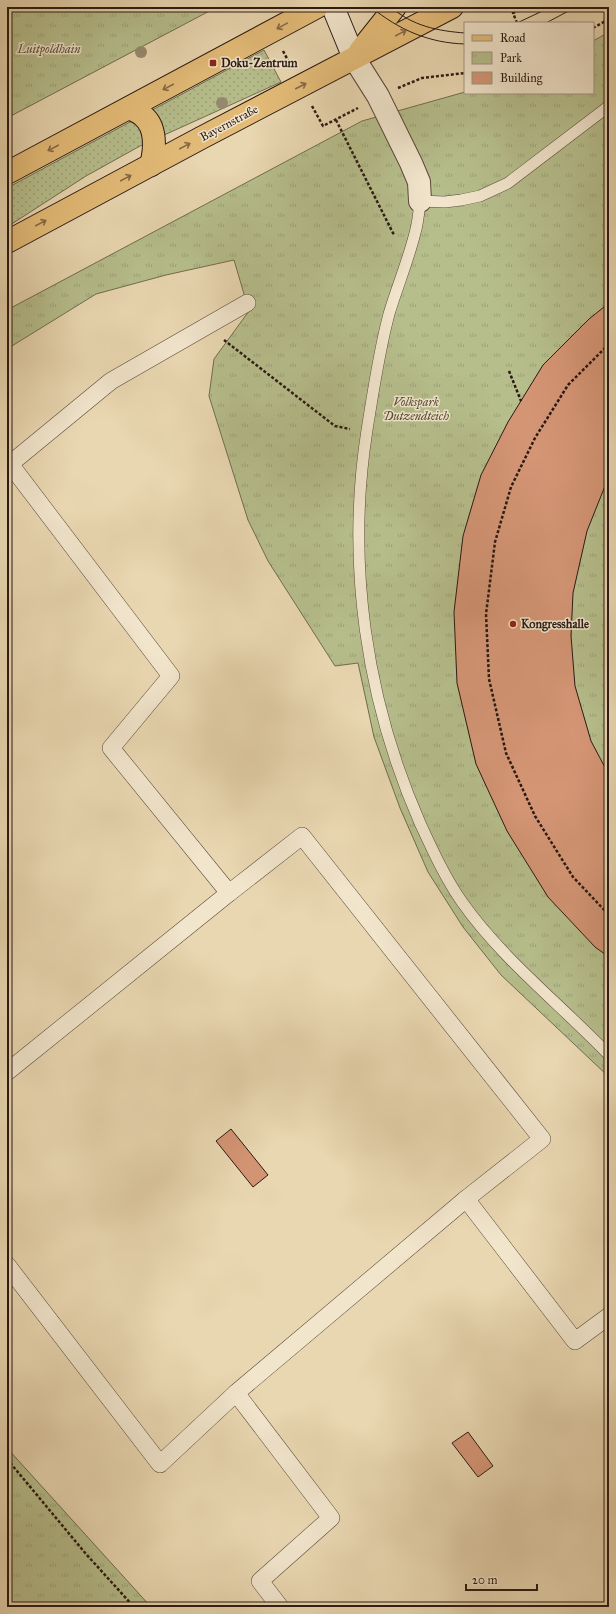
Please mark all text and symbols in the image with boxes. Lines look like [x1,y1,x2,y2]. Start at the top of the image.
one-way arrow [277,22,289,30]
legend [464,22,594,94]
one-way arrow [395,29,407,37]
text: Road [500,31,526,45]
park label: Luitpoldhain [17,42,81,57]
text: Park [500,51,522,65]
place label: Doku-Zentrum [221,56,299,70]
marker: Doku-Zentrum [208,58,218,68]
text: Building [500,71,543,86]
one-way arrow [294,82,306,89]
one-way arrow [162,84,174,91]
street label: Bayernstraße [198,102,260,144]
one-way arrow [179,142,191,150]
one-way arrow [47,145,59,152]
one-way arrow [120,174,132,181]
one-way arrow [35,219,47,227]
park label: Volkspark Dutzendteich [383,395,449,423]
place label: Kongresshalle [521,617,589,632]
marker: Kongresshalle [508,619,518,629]
scale bar [466,1566,537,1592]
text: 20 m [472,1573,498,1587]

